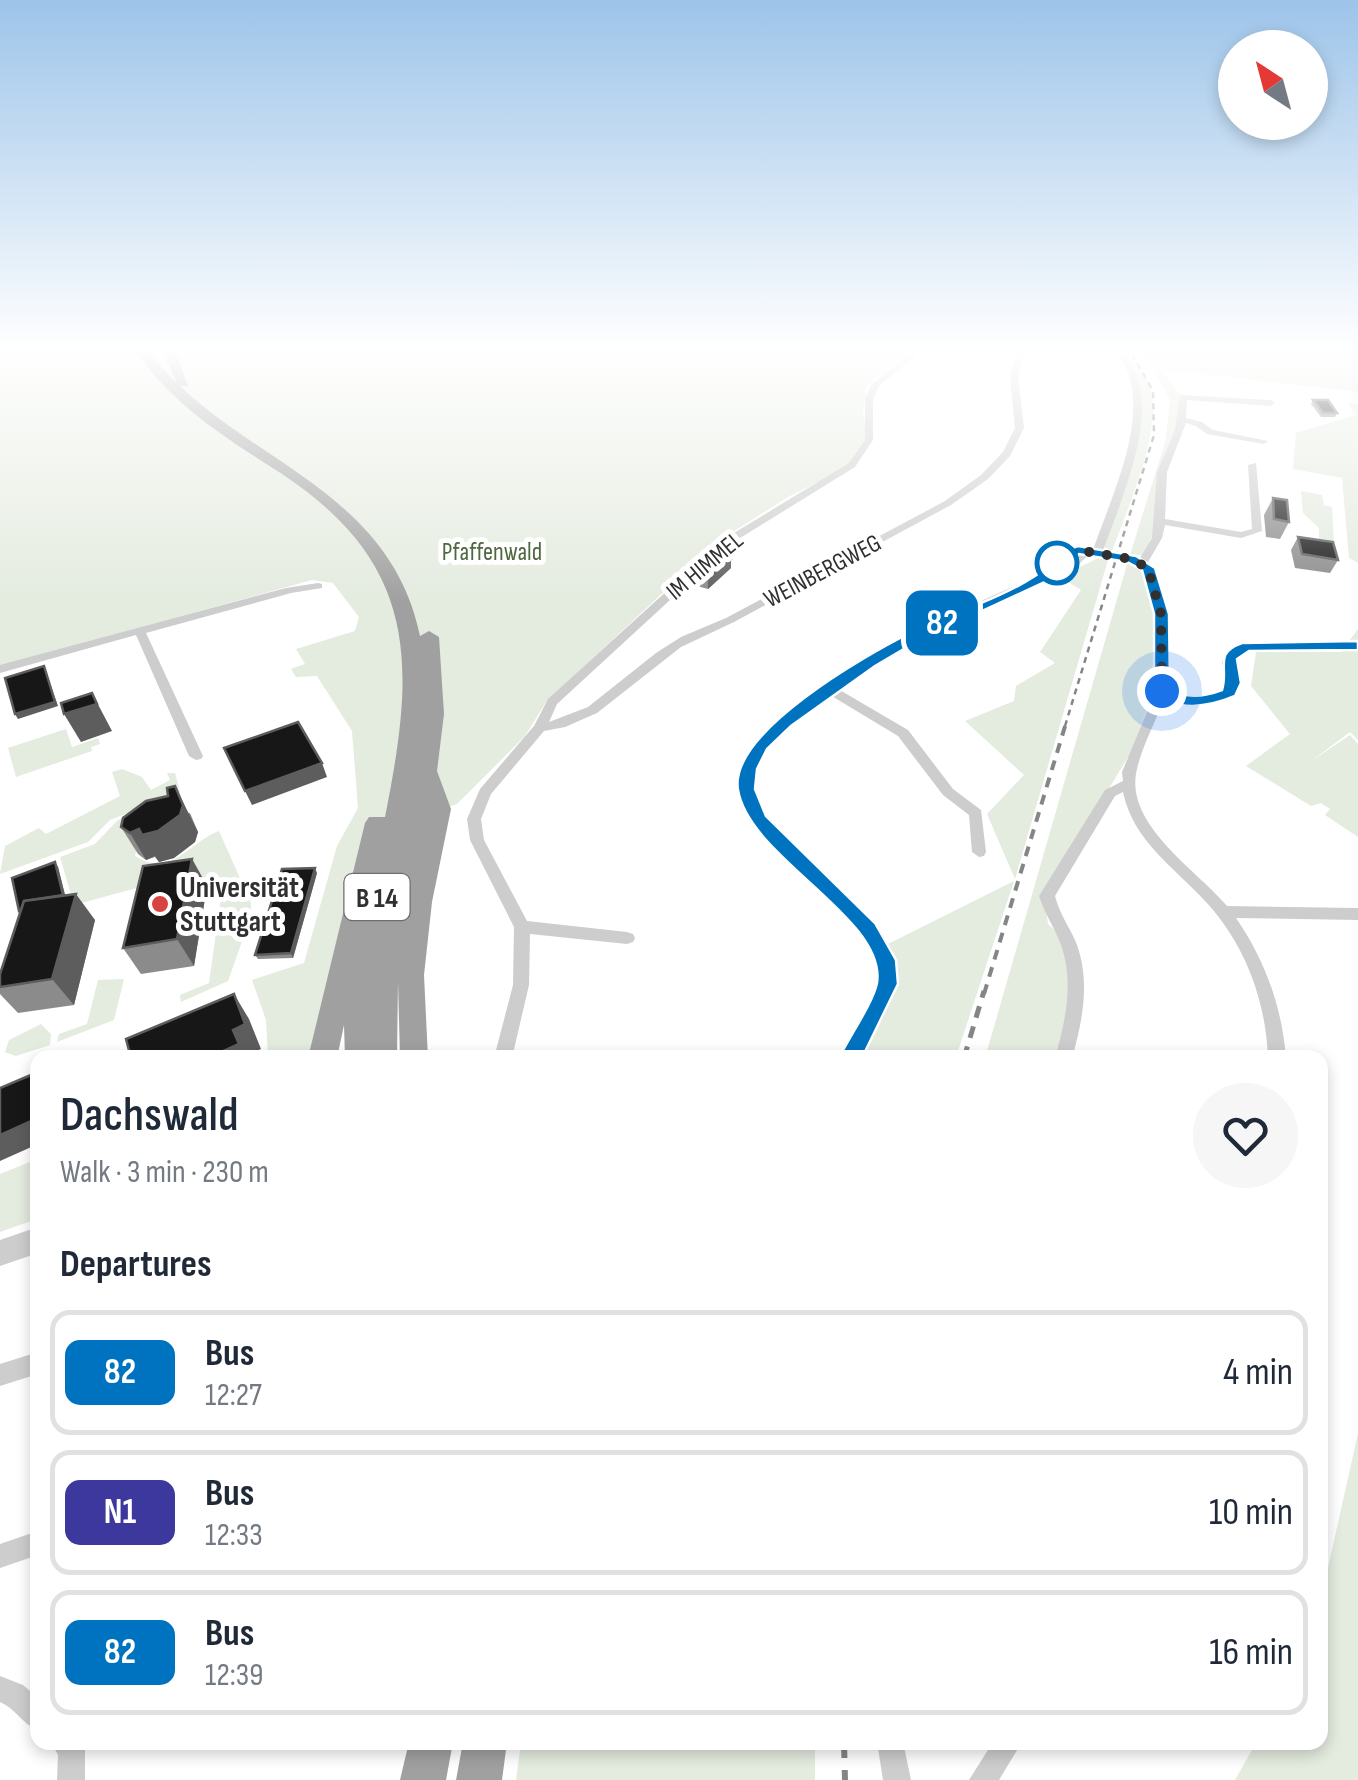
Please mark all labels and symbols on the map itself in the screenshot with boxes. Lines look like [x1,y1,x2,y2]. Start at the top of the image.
north arrow [1218,30,1328,140]
street label: IM HIMMEL [660,525,750,607]
street label: WEINBERGWEG [759,528,887,615]
park label: Pfaffenwald [442,537,542,568]
unlabelled marker [1036,542,1078,584]
line badge: 82 [897,590,987,656]
your location [1137,666,1187,716]
place label: Universität Stuttgart [180,870,299,940]
road number: B 14 [344,874,410,920]
marker: Universität Stuttgart [149,893,171,915]

